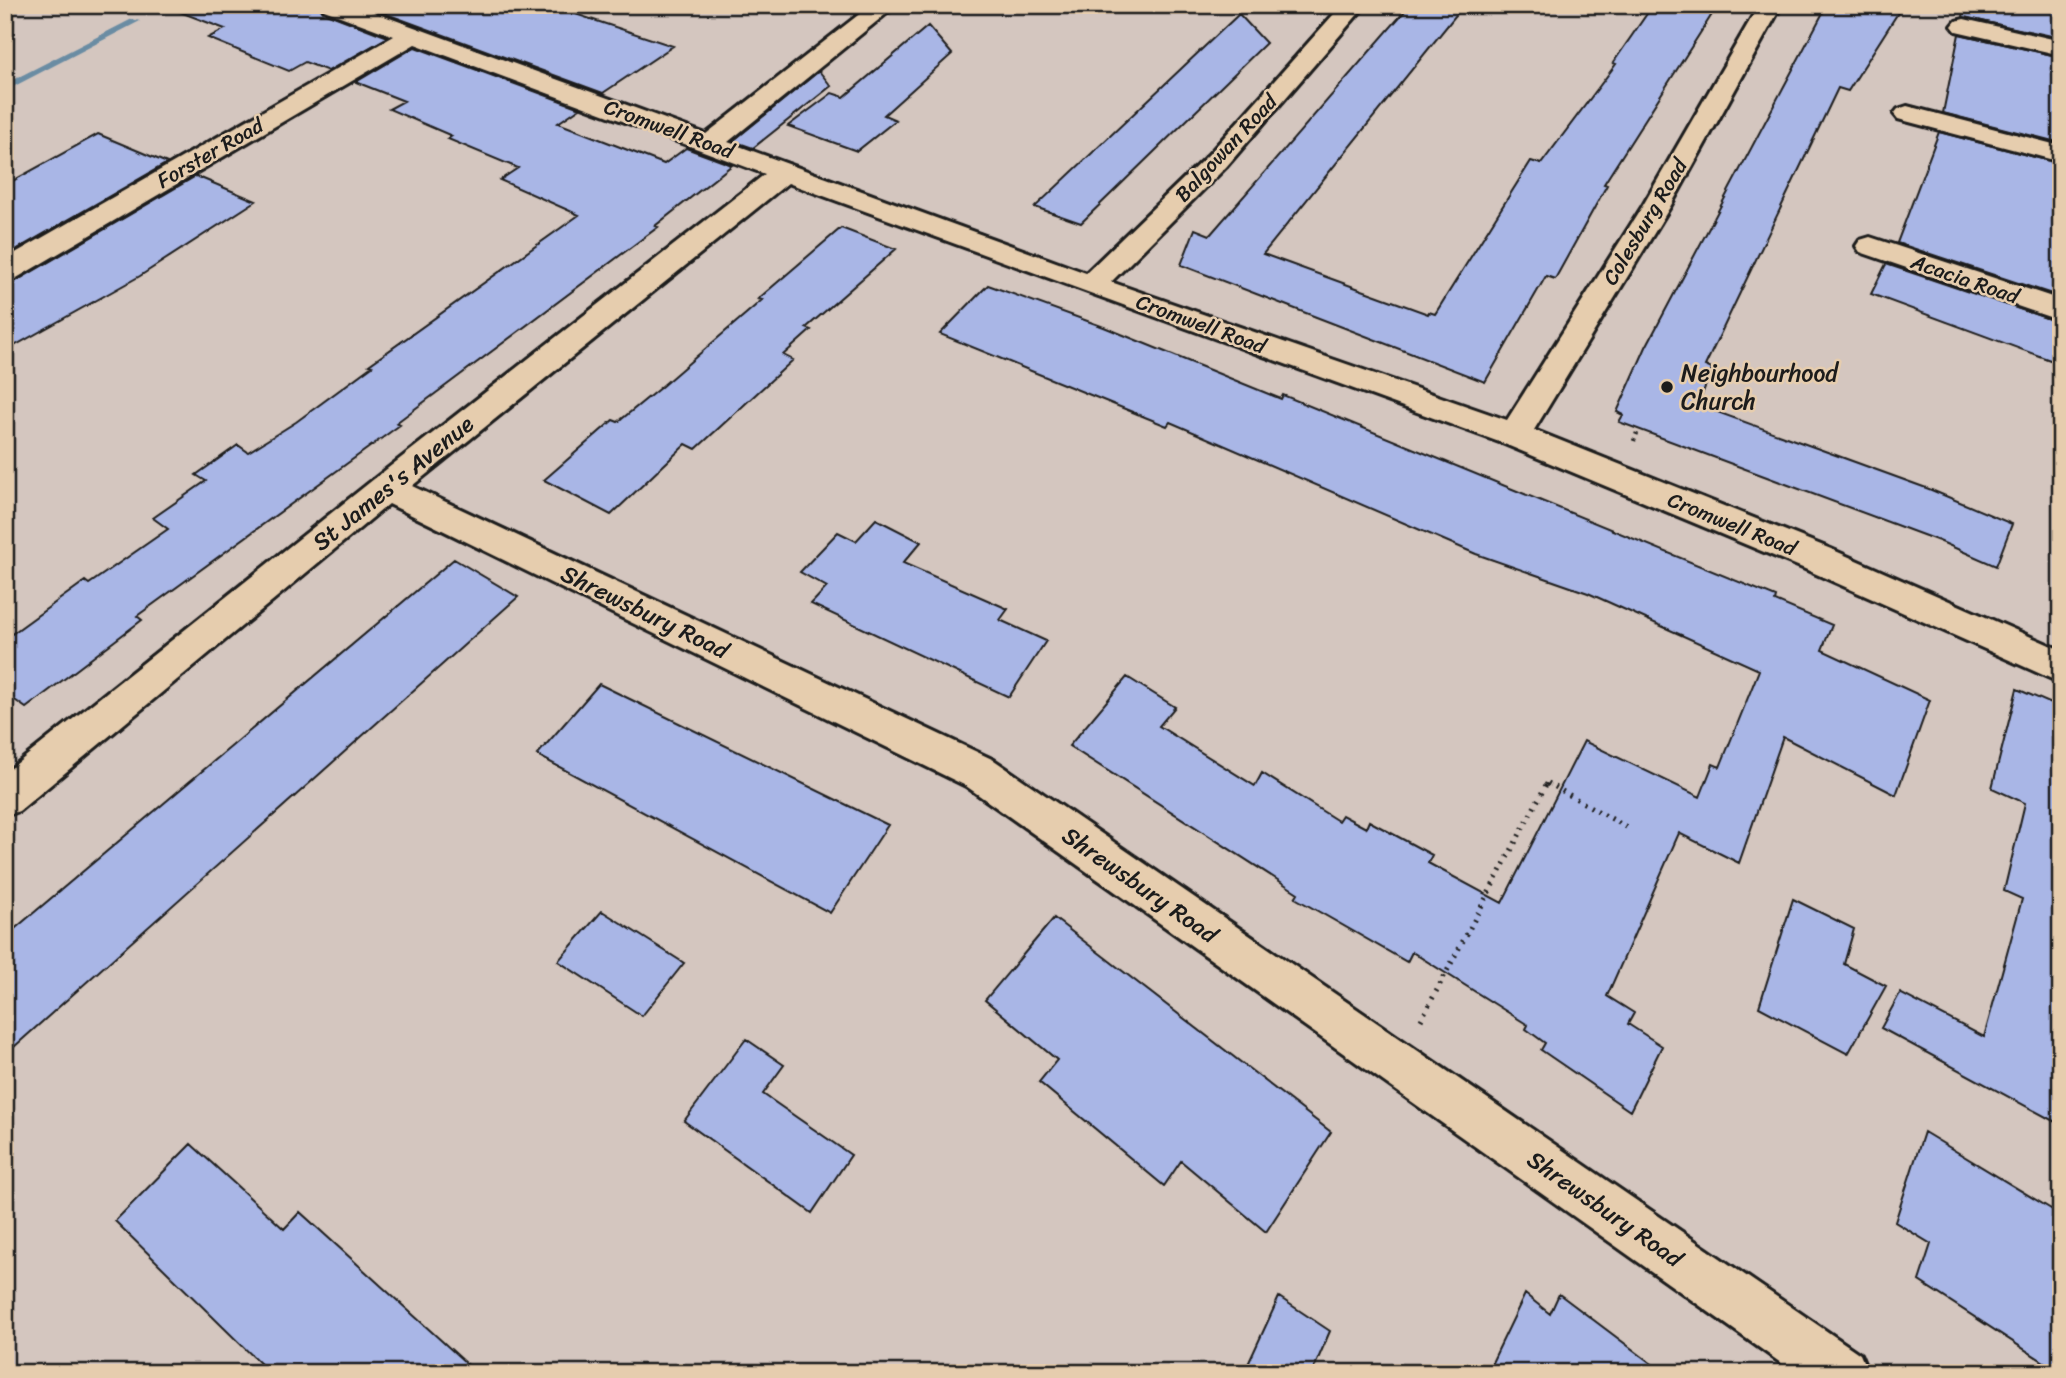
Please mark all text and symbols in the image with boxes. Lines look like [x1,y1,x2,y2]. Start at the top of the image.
street label: Balgowan Road [1165,83,1288,211]
street label: Cromwell Road [599,88,741,171]
street label: Forster Road [149,106,272,199]
street label: Colesburg Road [1592,150,1699,293]
street label: Acacia Road [1905,242,2026,316]
street label: Cromwell Road [1131,283,1273,366]
place label: Neighbourhood Church [1681,352,1839,422]
marker: Neighbourhood Church [1659,379,1675,395]
street label: St James's Avenue [303,404,484,562]
street label: Cromwell Road [1662,481,1804,568]
street label: Shrewsbury Road [554,553,738,672]
street label: Shrewsbury Road [1053,815,1228,955]
street label: Shrewsbury Road [1518,1139,1693,1279]

